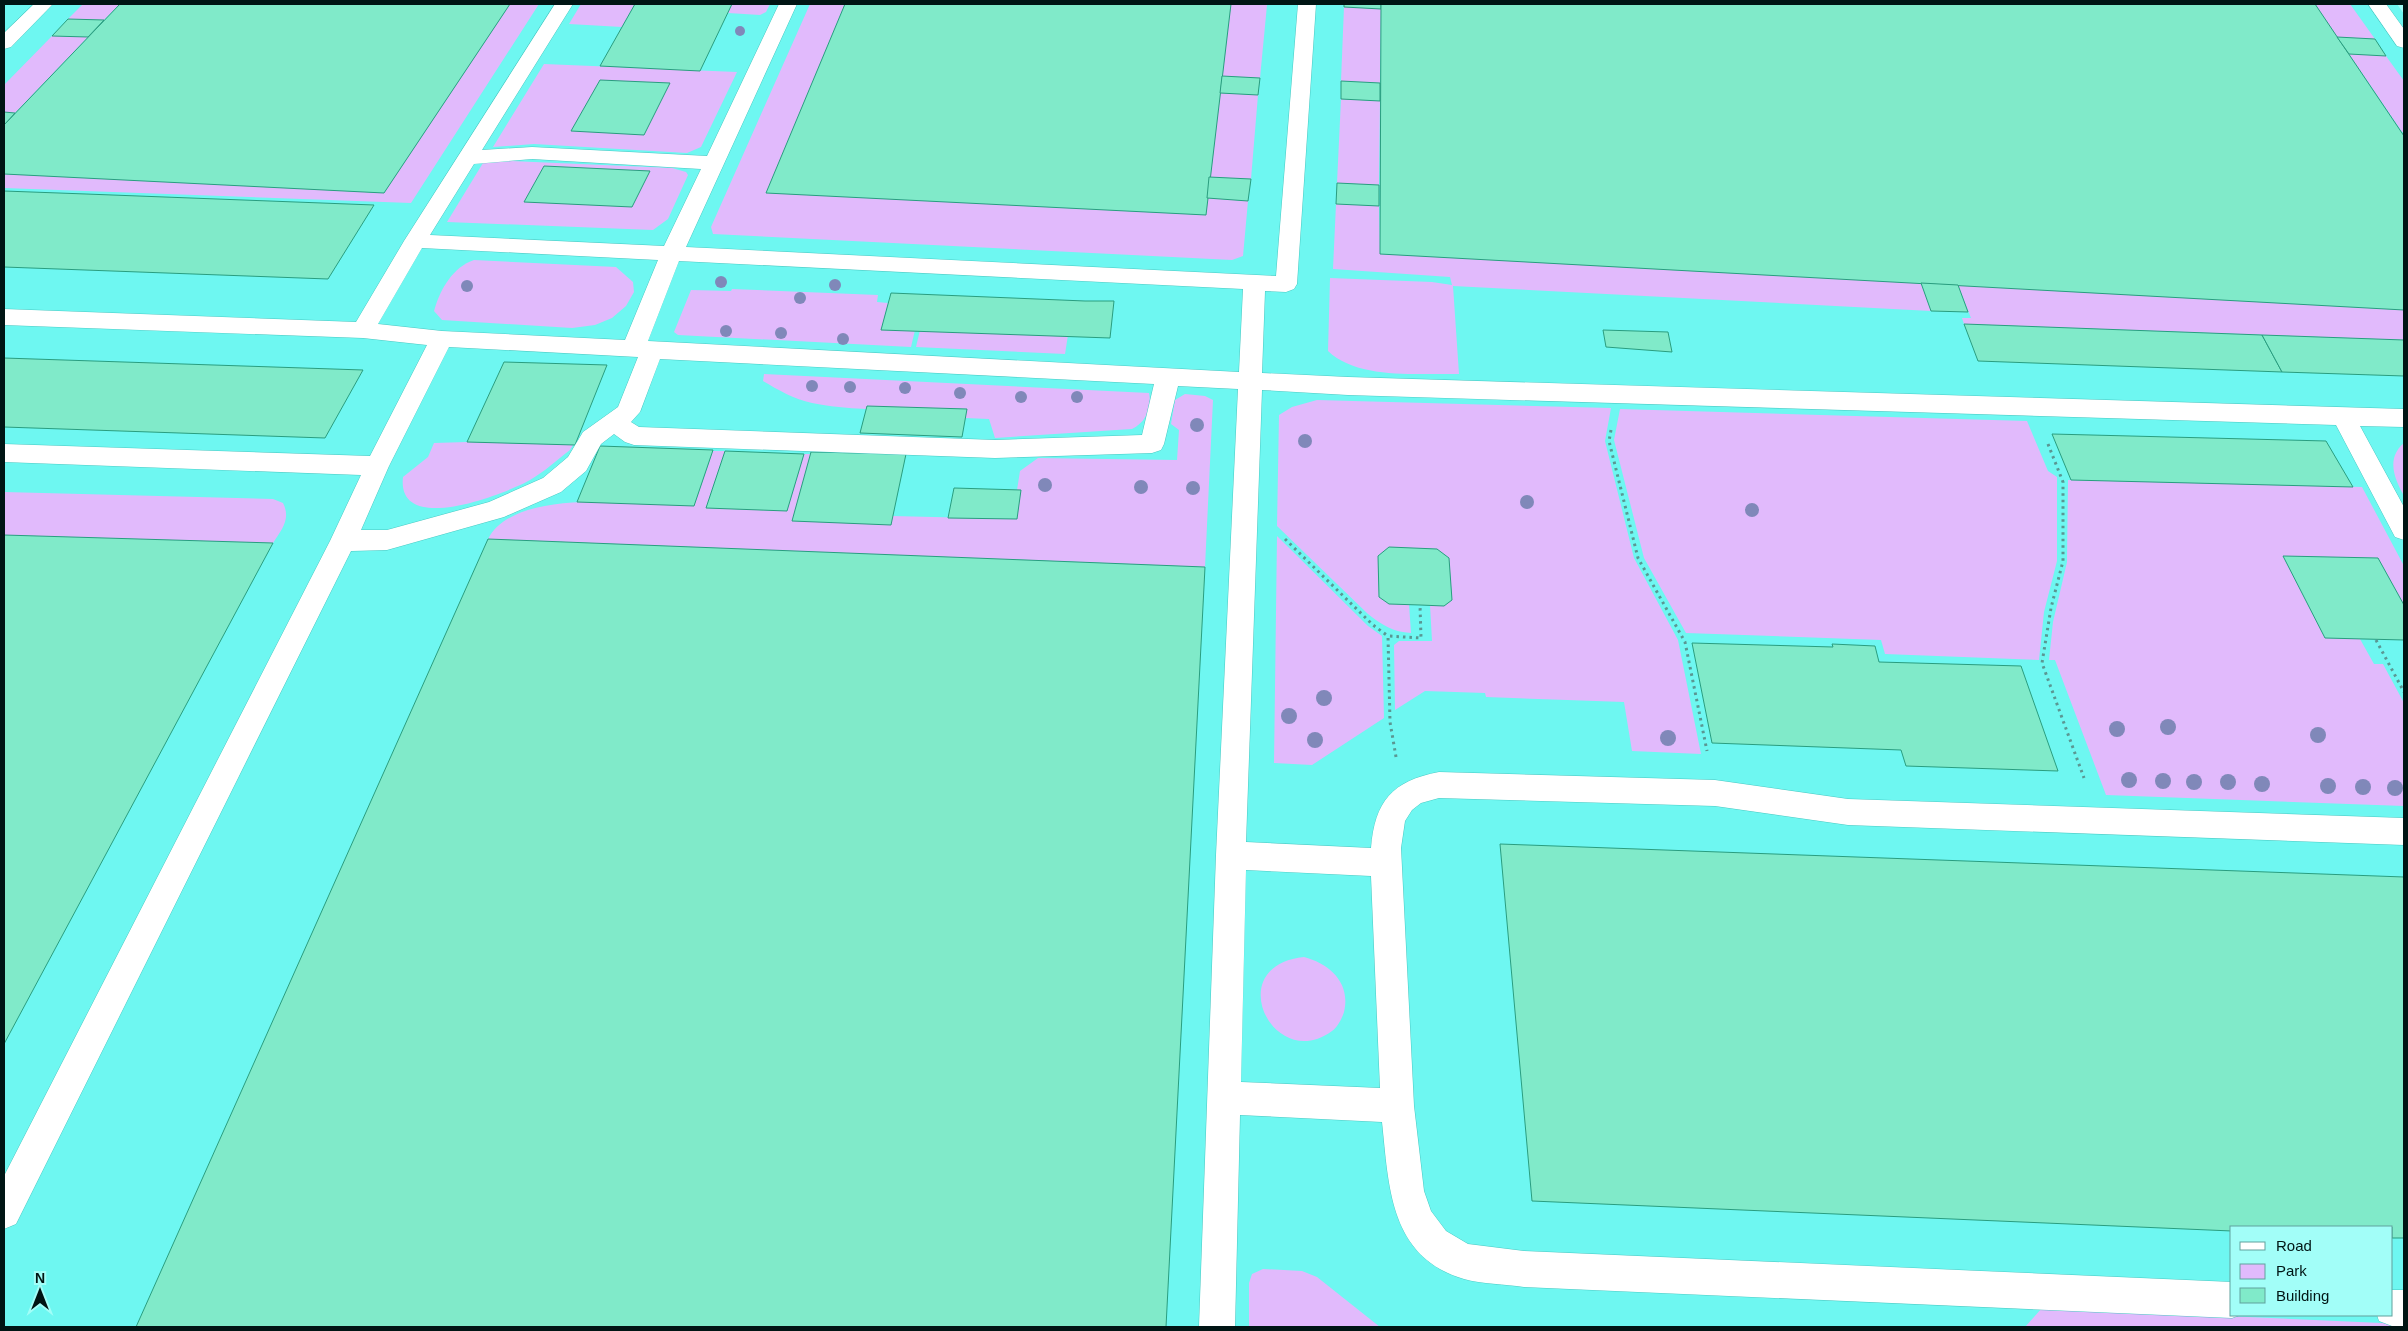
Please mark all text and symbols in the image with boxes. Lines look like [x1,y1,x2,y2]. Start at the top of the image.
legend [2230,1226,2393,1316]
text: Road [2276,1237,2312,1254]
text: Park [2276,1262,2307,1279]
north arrow [15,1266,65,1316]
text: N [35,1270,45,1286]
text: Building [2276,1287,2329,1304]

